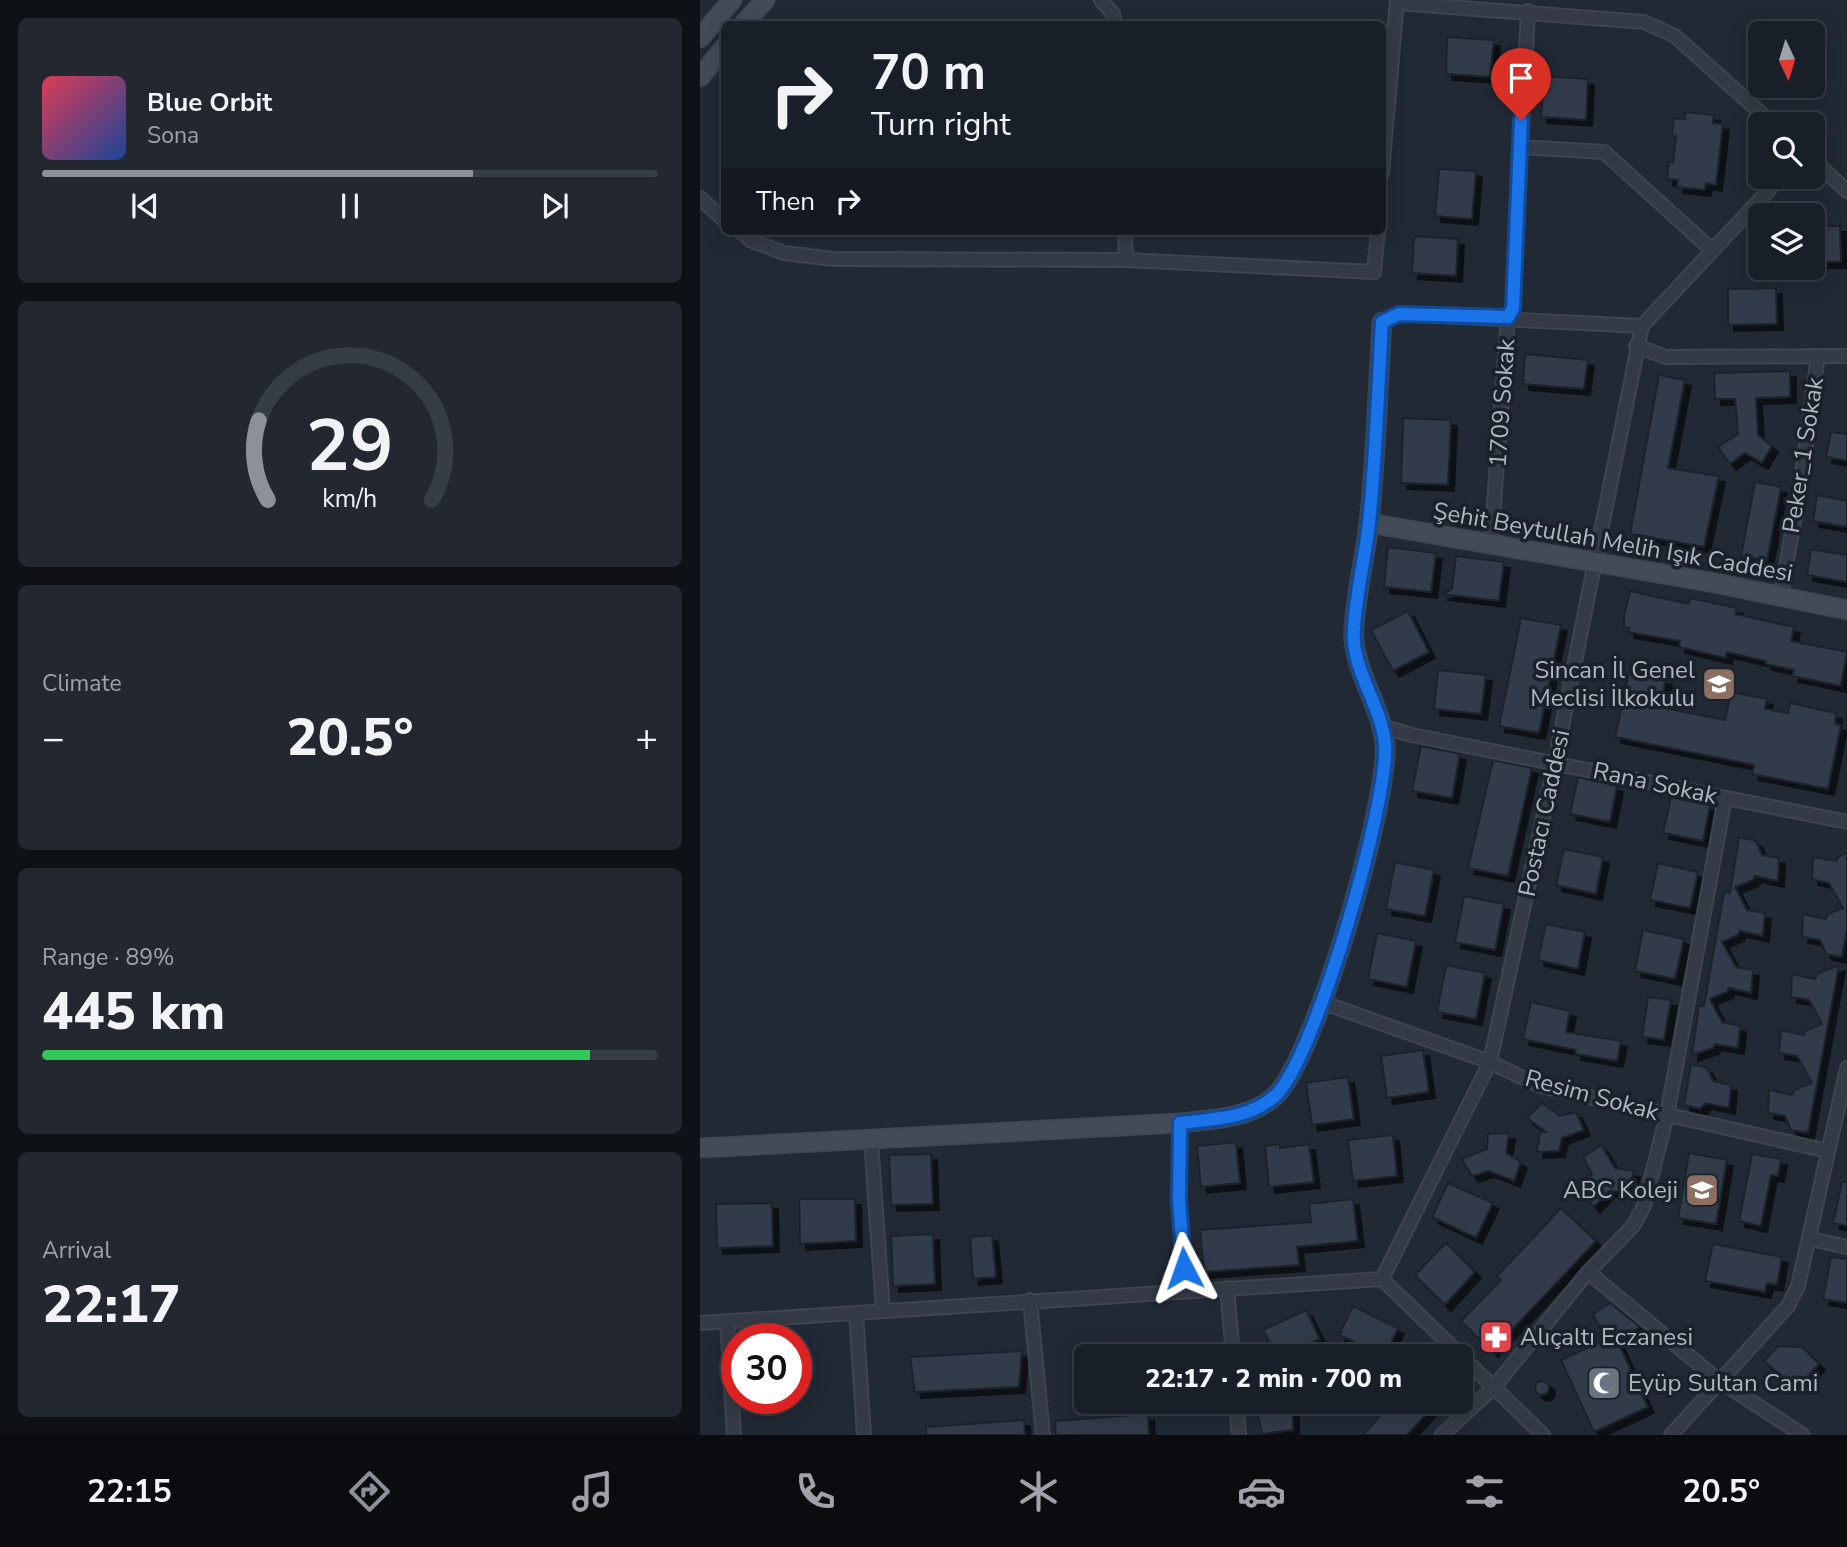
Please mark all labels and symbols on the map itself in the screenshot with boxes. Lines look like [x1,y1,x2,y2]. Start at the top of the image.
north arrow [1748,21,1825,98]
pin [1491,48,1551,120]
street label: 1709 Sokak [1482,337,1523,468]
street label: Peker_1 Sokak [1775,374,1831,535]
street label: Şehit Beytullah Melih Işık Caddesi [1431,495,1795,589]
place label: Sincan İl Genel Meclisi İlkokulu [1530,654,1695,714]
school or university icon: Sincan İl Genel Meclisi İlkokulu [1700,665,1738,703]
street label: Postacı Caddesi [1511,727,1577,899]
street label: Rana Sokak [1590,754,1721,812]
street label: Resim Sokak [1522,1062,1663,1128]
school or university icon: ABC Koleji [1683,1171,1721,1209]
place label: ABC Koleji [1563,1174,1678,1206]
position arrow [1147,1231,1221,1305]
pharmacy icon: Alıçaltı Eczanesi [1477,1318,1515,1356]
place label: Alıçaltı Eczanesi [1520,1321,1693,1353]
speed limit sign: 30 [721,1323,812,1414]
mosque icon: Eyüp Sultan Cami [1585,1364,1623,1402]
place label: Eyüp Sultan Cami [1628,1367,1818,1399]

